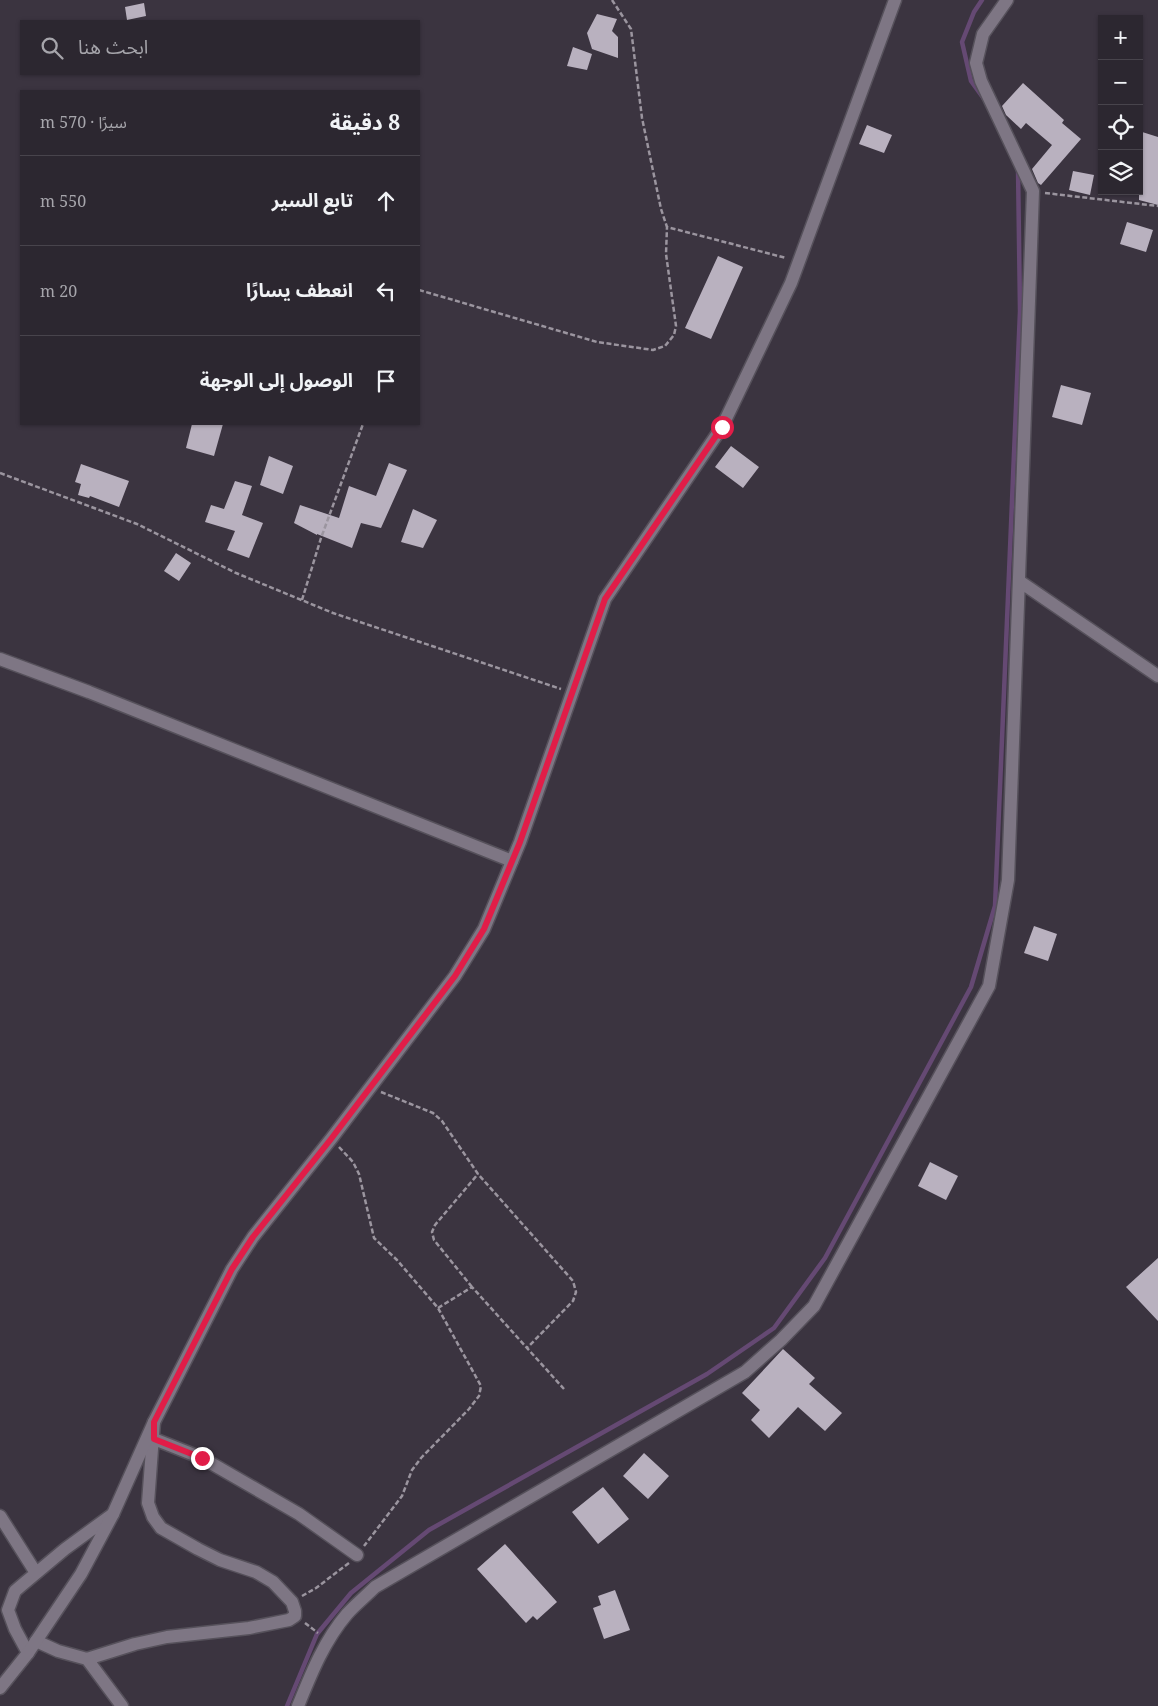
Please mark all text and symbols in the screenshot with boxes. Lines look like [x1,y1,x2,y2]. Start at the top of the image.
map controls [1098,15,1143,195]
button: + [1098,15,1143,60]
search box [20,20,420,75]
icon: search [38,34,66,62]
text: ابحث هنا [78,34,148,60]
button: − [1098,60,1143,105]
button: locate [1098,105,1143,150]
text: 8 دقيقة [330,108,400,136]
text: سيرًا · 570 m [40,111,127,133]
button: layers [1098,150,1143,195]
text: تابع السير [272,187,353,213]
icon: ahead [372,187,400,215]
text: 550 m [40,190,86,212]
text: انعطف يسارًا [246,277,353,303]
icon: left [372,277,400,305]
text: 20 m [40,280,77,302]
text: الوصول إلى الوجهة [200,367,353,393]
icon: arrive [372,367,400,395]
route start [711,416,734,439]
route end [191,1447,214,1470]

